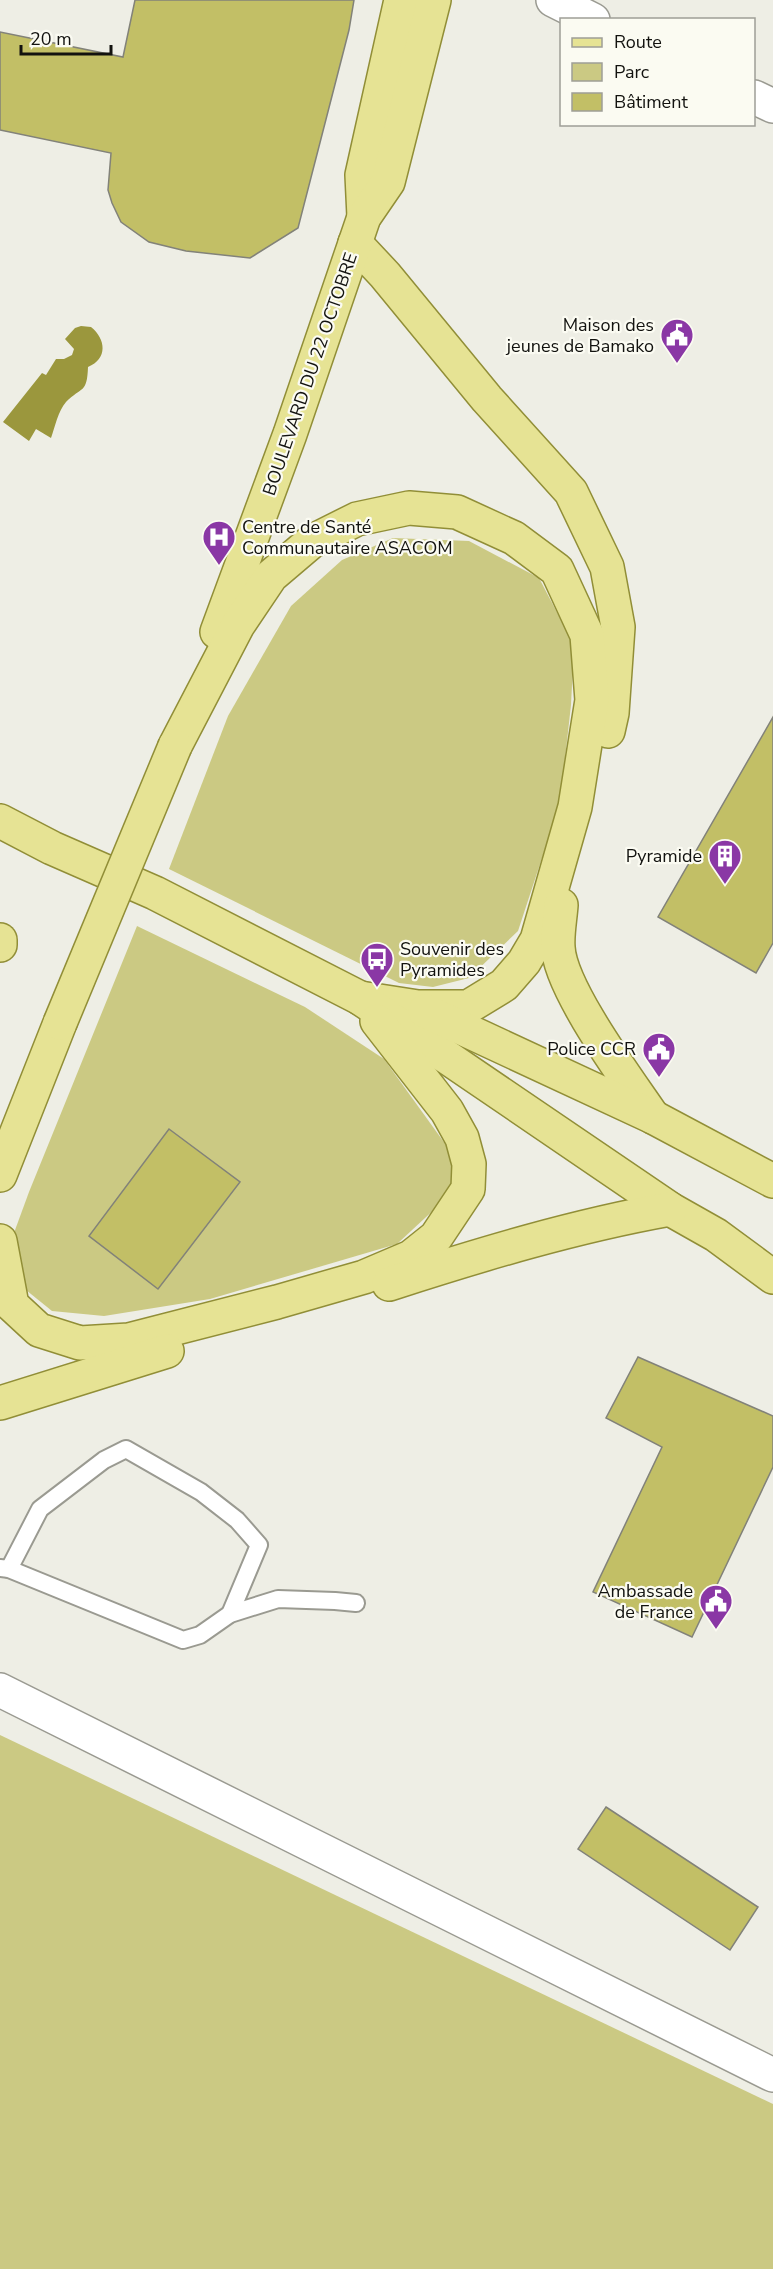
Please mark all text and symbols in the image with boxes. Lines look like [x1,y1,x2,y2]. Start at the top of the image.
scale bar [21,18,111,56]
legend [560,18,755,126]
text: 20 m [30,27,72,51]
text: Route [614,30,662,54]
text: Parc [614,60,649,84]
text: Bâtiment [614,90,688,114]
street label: BOULEVARD DU 22 OCTOBRE [257,249,363,499]
place label: Maison des jeunes de Bamako [505,313,654,358]
public building icon: Maison des jeunes de Bamako [659,317,695,364]
place label: Centre de Santé Communautaire ASACOM [242,515,453,560]
hospital icon: Centre de Santé Communautaire ASACOM [201,519,237,566]
building icon: Pyramide [707,838,743,885]
place label: Pyramide [626,844,702,868]
place label: Souvenir des Pyramides [400,937,504,982]
bus stop icon: Souvenir des Pyramides [359,941,395,988]
public building icon: Police CCR [641,1031,677,1078]
place label: Police CCR [547,1037,636,1061]
place label: Ambassade de France [598,1579,693,1624]
public building icon: Ambassade de France [698,1583,734,1630]

